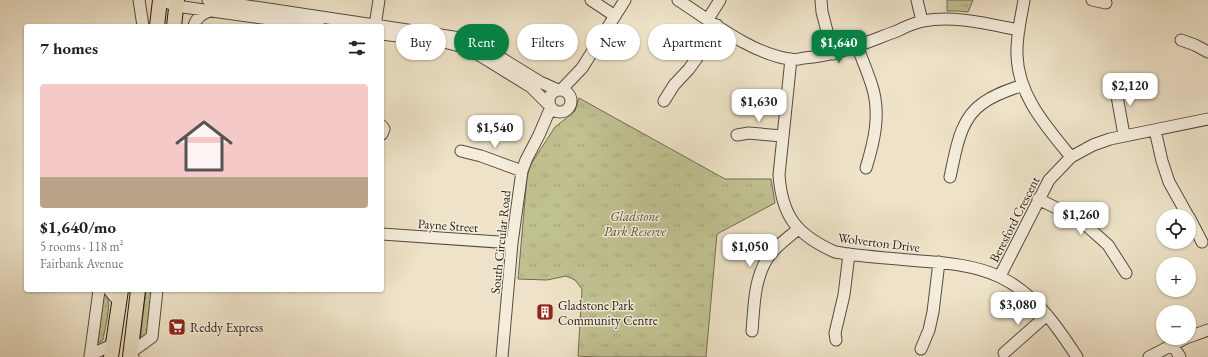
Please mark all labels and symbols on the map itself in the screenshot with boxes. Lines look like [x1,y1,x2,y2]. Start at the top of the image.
pin: $1,640 [806,30,872,64]
pin: $2,120 [1097,73,1163,107]
pin: $1,630 [726,89,792,123]
pin: $1,540 [462,115,528,149]
street label: Beresford Crescent [986,174,1043,265]
street label: South Circular Road [487,189,514,295]
pin: $1,260 [1048,202,1114,236]
park label: Gladstone Park Reserve [604,208,667,240]
street label: Payne Street [417,215,479,236]
street label: Wolverton Drive [837,229,921,256]
pin: $1,050 [717,234,783,268]
pin: $3,080 [985,292,1051,326]
place label: Gladstone Park Community Centre [558,297,658,329]
building icon: Gladstone Park Community Centre [535,302,555,322]
supermarket icon: Reddy Express [167,317,187,337]
place label: Reddy Express [190,319,263,336]

